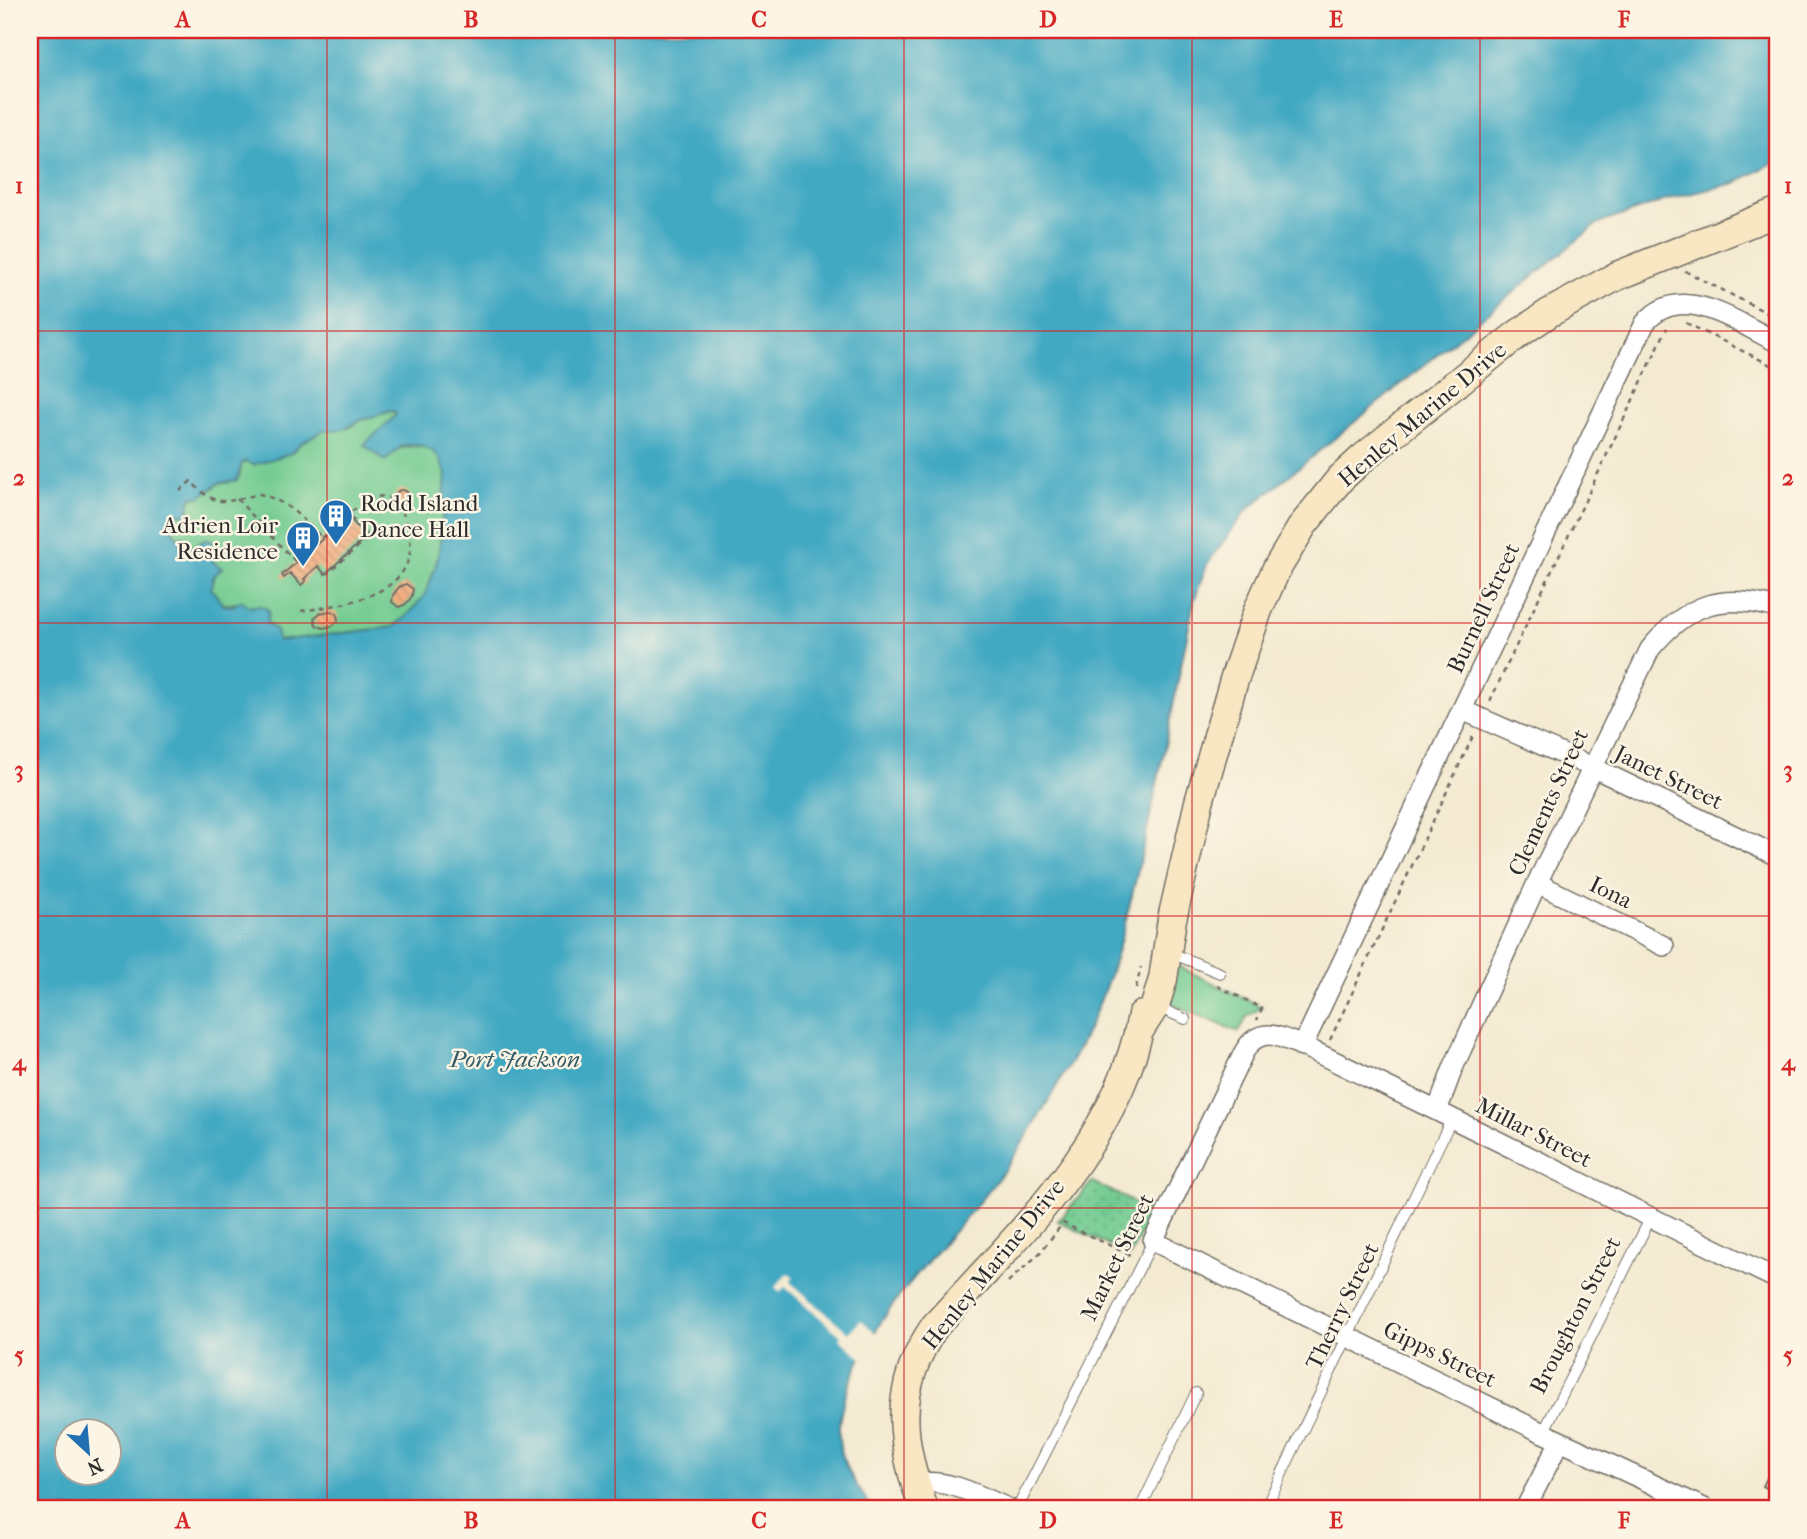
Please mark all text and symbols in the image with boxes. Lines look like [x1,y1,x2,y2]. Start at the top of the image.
text: A [174,6,192,33]
text: B [464,6,479,33]
text: C [751,6,767,33]
text: D [1039,6,1057,33]
text: E [1329,6,1343,33]
text: F [1617,6,1631,33]
text: 1 [15,172,23,199]
text: 1 [1784,172,1792,199]
street label: Henley Marine Drive [1333,336,1512,493]
text: 2 [13,464,25,491]
text: 2 [1782,464,1794,491]
place label: Rodd Island Dance Hall [360,490,479,543]
building icon: Rodd Island Dance Hall [317,497,355,546]
place label: Adrien Loir Residence [161,512,278,565]
building icon: Adrien Loir Residence [284,519,322,568]
street label: Burnell Street [1441,539,1525,678]
street label: Clements Street [1503,724,1594,880]
street label: Janet Street [1608,739,1727,815]
text: 3 [14,756,24,783]
text: 3 [1783,756,1793,783]
street label: Iona [1585,871,1637,914]
water label: Port Jackson [449,1045,580,1073]
text: 4 [11,1049,27,1076]
text: 4 [1780,1049,1796,1076]
street label: Millar Street [1471,1092,1596,1173]
street label: Henley Marine Drive [916,1174,1070,1355]
street label: Market Street [1075,1189,1160,1325]
street label: Broughton Street [1524,1232,1627,1398]
street label: Therry Street [1300,1238,1385,1374]
street label: Gipps Street [1379,1316,1501,1393]
text: 5 [14,1341,24,1368]
text: 5 [1783,1341,1793,1368]
north arrow [52,1416,122,1486]
text: N [83,1453,106,1480]
text: A [174,1507,192,1534]
text: B [464,1507,479,1534]
text: C [751,1507,767,1534]
text: D [1039,1507,1057,1534]
text: E [1329,1507,1343,1534]
text: F [1617,1507,1631,1534]

